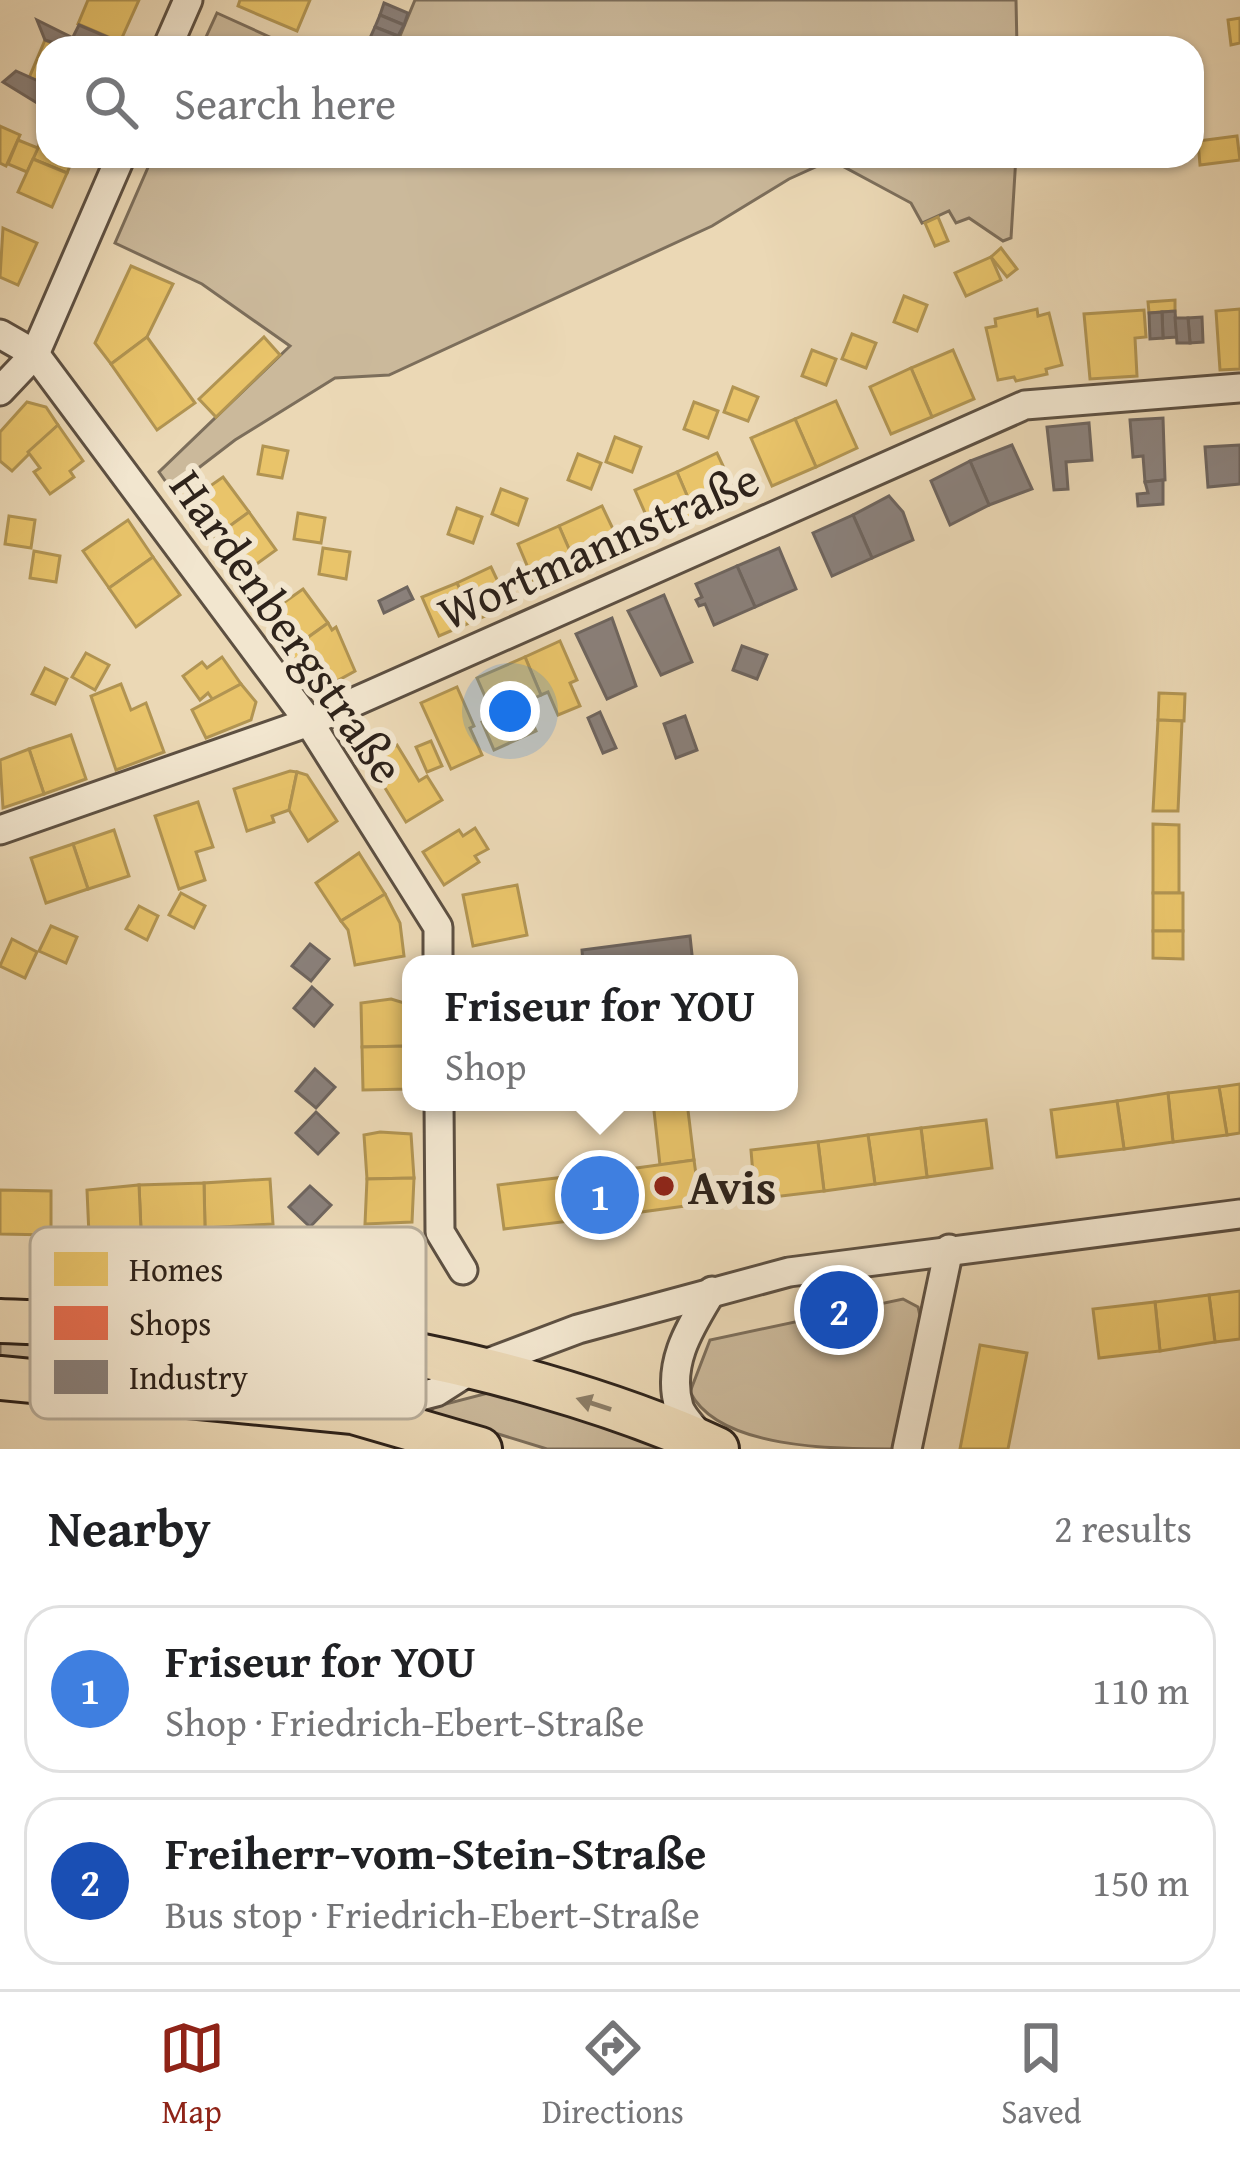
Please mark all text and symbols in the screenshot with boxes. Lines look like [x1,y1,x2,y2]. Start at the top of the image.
search box [36,36,1204,168]
icon: search [78,69,144,135]
text: Search here [174,70,396,135]
street label: Wortmannstraße [426,442,770,648]
street label: Hardenbergstraße [153,455,423,797]
your location [480,681,540,741]
popup [402,955,798,1111]
text: Friseur for YOU [445,972,755,1037]
text: Shop [445,1037,527,1094]
pin: 1 [561,1150,639,1240]
place label: Avis [688,1151,776,1222]
marker: Avis [651,1173,677,1199]
legend [30,1227,426,1419]
text: Homes [129,1245,223,1293]
pin: 2 [800,1265,878,1355]
text: Shops [129,1299,211,1347]
text: Industry [129,1353,248,1401]
one-way arrow [576,1394,612,1413]
text: Nearby [48,1490,211,1565]
text: 2 results [1054,1499,1192,1556]
text: Friseur for YOU [165,1628,476,1693]
text: 1 [80,1661,100,1718]
text: 110 m [1092,1661,1189,1718]
text: Shop · Friedrich-Ebert-Straße [165,1693,644,1750]
text: Freiherr-vom-Stein-Straße [165,1820,706,1885]
text: 2 [80,1853,100,1910]
text: 150 m [1092,1853,1189,1910]
text: Bus stop · Friedrich-Ebert-Straße [165,1885,700,1942]
tab: Map [159,2015,225,2135]
tab: Directions [542,2015,684,2135]
tab: Saved [1001,2015,1081,2135]

